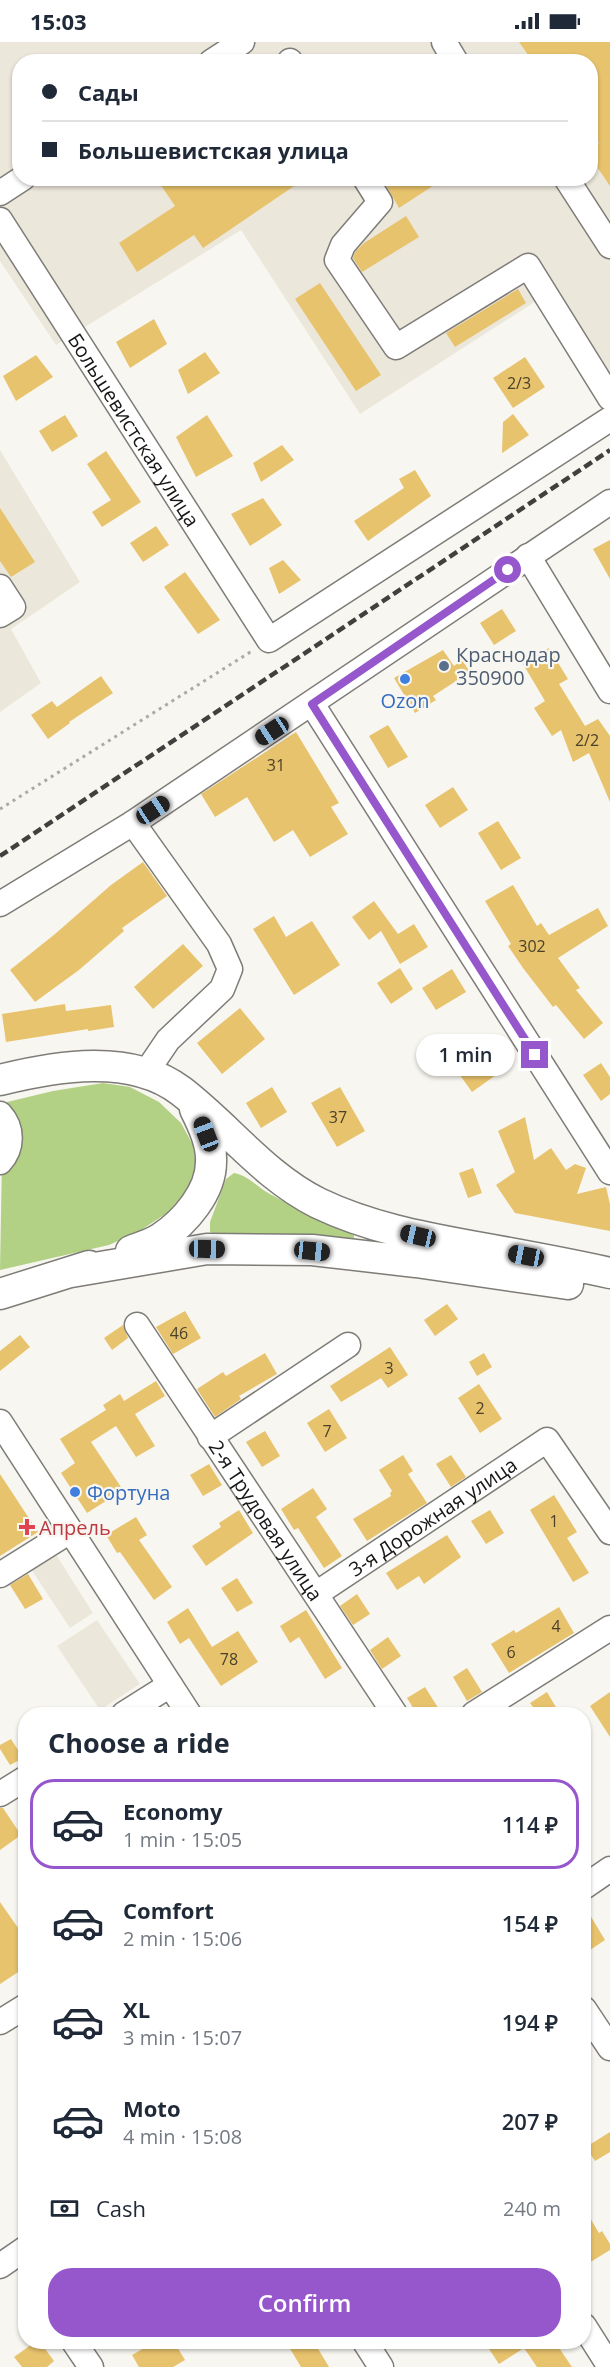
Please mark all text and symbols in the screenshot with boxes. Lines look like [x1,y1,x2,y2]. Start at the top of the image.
text: 15:03 [30,6,87,36]
text: Сады [78,77,139,107]
text: Большевистская улица [78,135,349,165]
street label: Большевистская улица [62,328,206,532]
house number: 2/3 [507,372,531,394]
route start [494,556,521,583]
place label: Краснодар 350900 [456,641,561,691]
marker: Краснодар 350900 [437,659,451,673]
marker: Ozon [398,672,412,686]
place label: Ozon [380,687,430,714]
car [252,714,292,748]
house number: 2/2 [575,729,599,751]
house number: 31 [267,754,285,776]
car [133,793,173,827]
house number: 302 [518,935,546,957]
callout: 1 min [415,1034,514,1076]
text: 1 min [439,1041,493,1068]
route end [521,1041,548,1068]
house number: 37 [329,1106,347,1128]
car [191,1114,221,1154]
car [398,1223,438,1249]
car [189,1240,225,1258]
car [293,1240,331,1262]
car [507,1244,545,1268]
house number: 46 [170,1322,188,1344]
house number: 3 [384,1357,394,1379]
house number: 2 [475,1397,485,1419]
house number: 7 [322,1420,332,1442]
street label: 2-я Трудовая улица [203,1434,329,1606]
street label: 3-я Дорожная улица [343,1451,522,1582]
place label: Фортуна [87,1479,170,1506]
marker: Фортуна [68,1485,82,1499]
house number: 1 [549,1510,559,1532]
place label: Апрель [39,1514,111,1541]
marker: Апрель [20,1520,34,1534]
house number: 4 [551,1615,561,1637]
house number: 6 [506,1641,516,1663]
house number: 78 [220,1648,238,1670]
text: Choose a ride [48,1724,230,1761]
text: Economy [123,1796,222,1826]
icon: car [51,1797,105,1851]
text: 114 ₽ [502,1809,558,1839]
text: 1 min · 15:05 [123,1826,242,1853]
text: Comfort [123,1895,214,1925]
icon: car [51,1896,105,1950]
text: 154 ₽ [502,1908,558,1938]
text: 2 min · 15:06 [123,1925,242,1952]
text: XL [123,1994,150,2024]
icon: car [51,1995,105,2049]
text: 194 ₽ [502,2007,558,2037]
text: 3 min · 15:07 [123,2024,242,2051]
text: Moto [123,2093,181,2123]
icon: car [51,2094,105,2148]
text: 207 ₽ [502,2106,558,2136]
text: 4 min · 15:08 [123,2123,242,2150]
icon: cash [48,2192,81,2225]
text: Cash [96,2193,146,2223]
text: 240 m [503,2195,561,2222]
button: Confirm [48,2268,561,2337]

